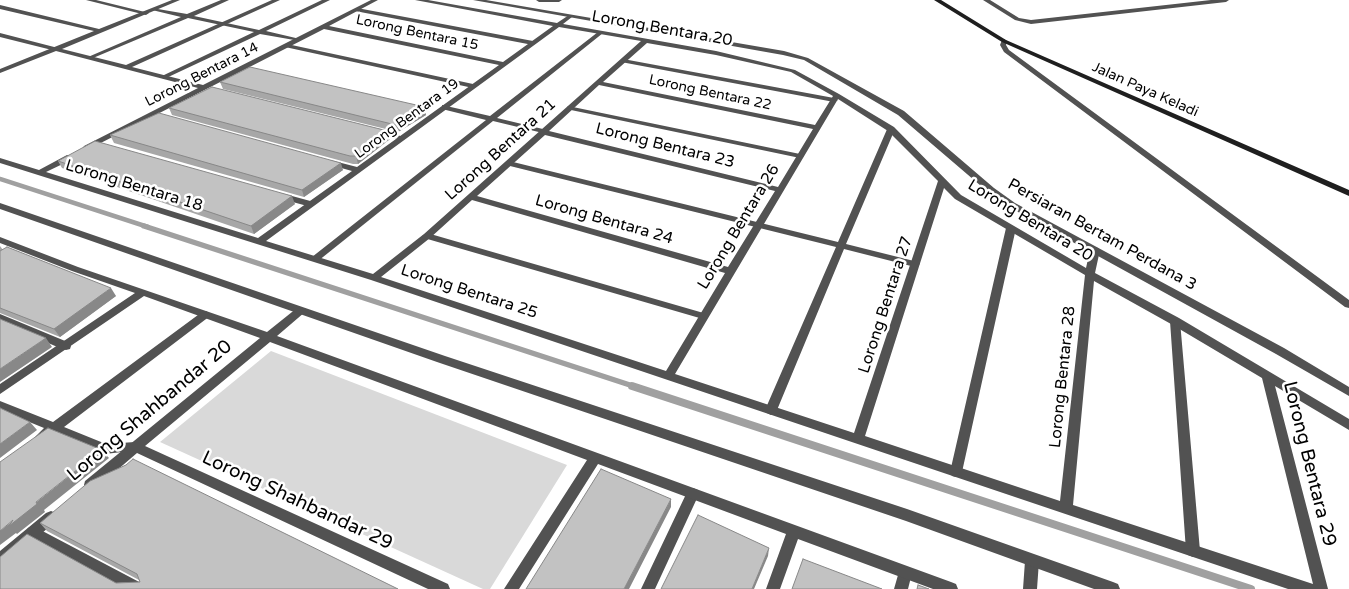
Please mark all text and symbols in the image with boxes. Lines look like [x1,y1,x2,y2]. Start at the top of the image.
street label: Lorong Bentara 20 [590,7,734,51]
street label: Lorong Bentara 15 [354,12,480,54]
street label: Lorong Bentara 14 [143,39,261,111]
street label: Jalan Paya Keladi [1089,59,1201,121]
street label: Lorong Bentara 22 [647,72,773,114]
street label: Lorong Bentara 19 [352,76,462,162]
street label: Lorong Bentara 21 [442,95,560,205]
street label: Lorong Bentara 23 [593,119,737,173]
street label: Lorong Bentara 18 [63,156,205,216]
street label: Lorong Bentara 26 [694,161,784,293]
street label: Persiaran Bertam Perdana 3 [1004,175,1200,295]
street label: Lorong Bentara 20 [964,176,1096,266]
street label: Lorong Bentara 24 [533,191,675,249]
street label: Lorong Bentara 27 [855,234,917,376]
street label: Lorong Bentara 25 [398,261,540,323]
street label: Lorong Bentara 28 [1046,305,1080,449]
street label: Lorong Shahbandar 20 [63,335,237,487]
street label: Lorong Bentara 29 [1277,379,1341,549]
street label: Lorong Shahbandar 29 [198,447,396,555]

